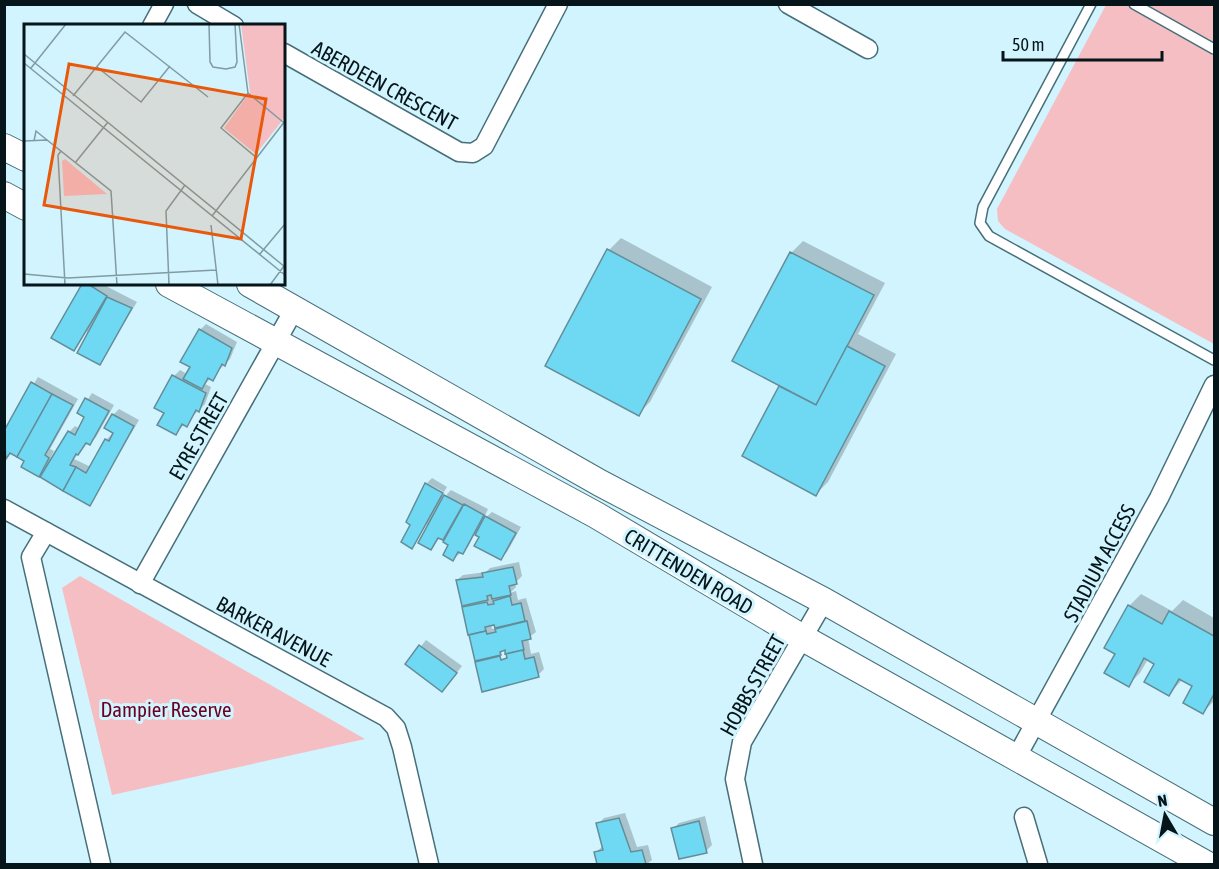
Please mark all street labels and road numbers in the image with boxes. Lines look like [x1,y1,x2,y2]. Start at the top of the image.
street label: ABERDEEN CRESCENT [308,35,462,135]
street label: EYRE STREET [164,388,232,484]
street label: STADIUM ACCESS [1058,500,1140,626]
street label: CRITTENDEN ROAD [620,523,758,619]
street label: BARKER AVENUE [213,591,335,671]
street label: HOBBS STREET [714,630,790,740]

